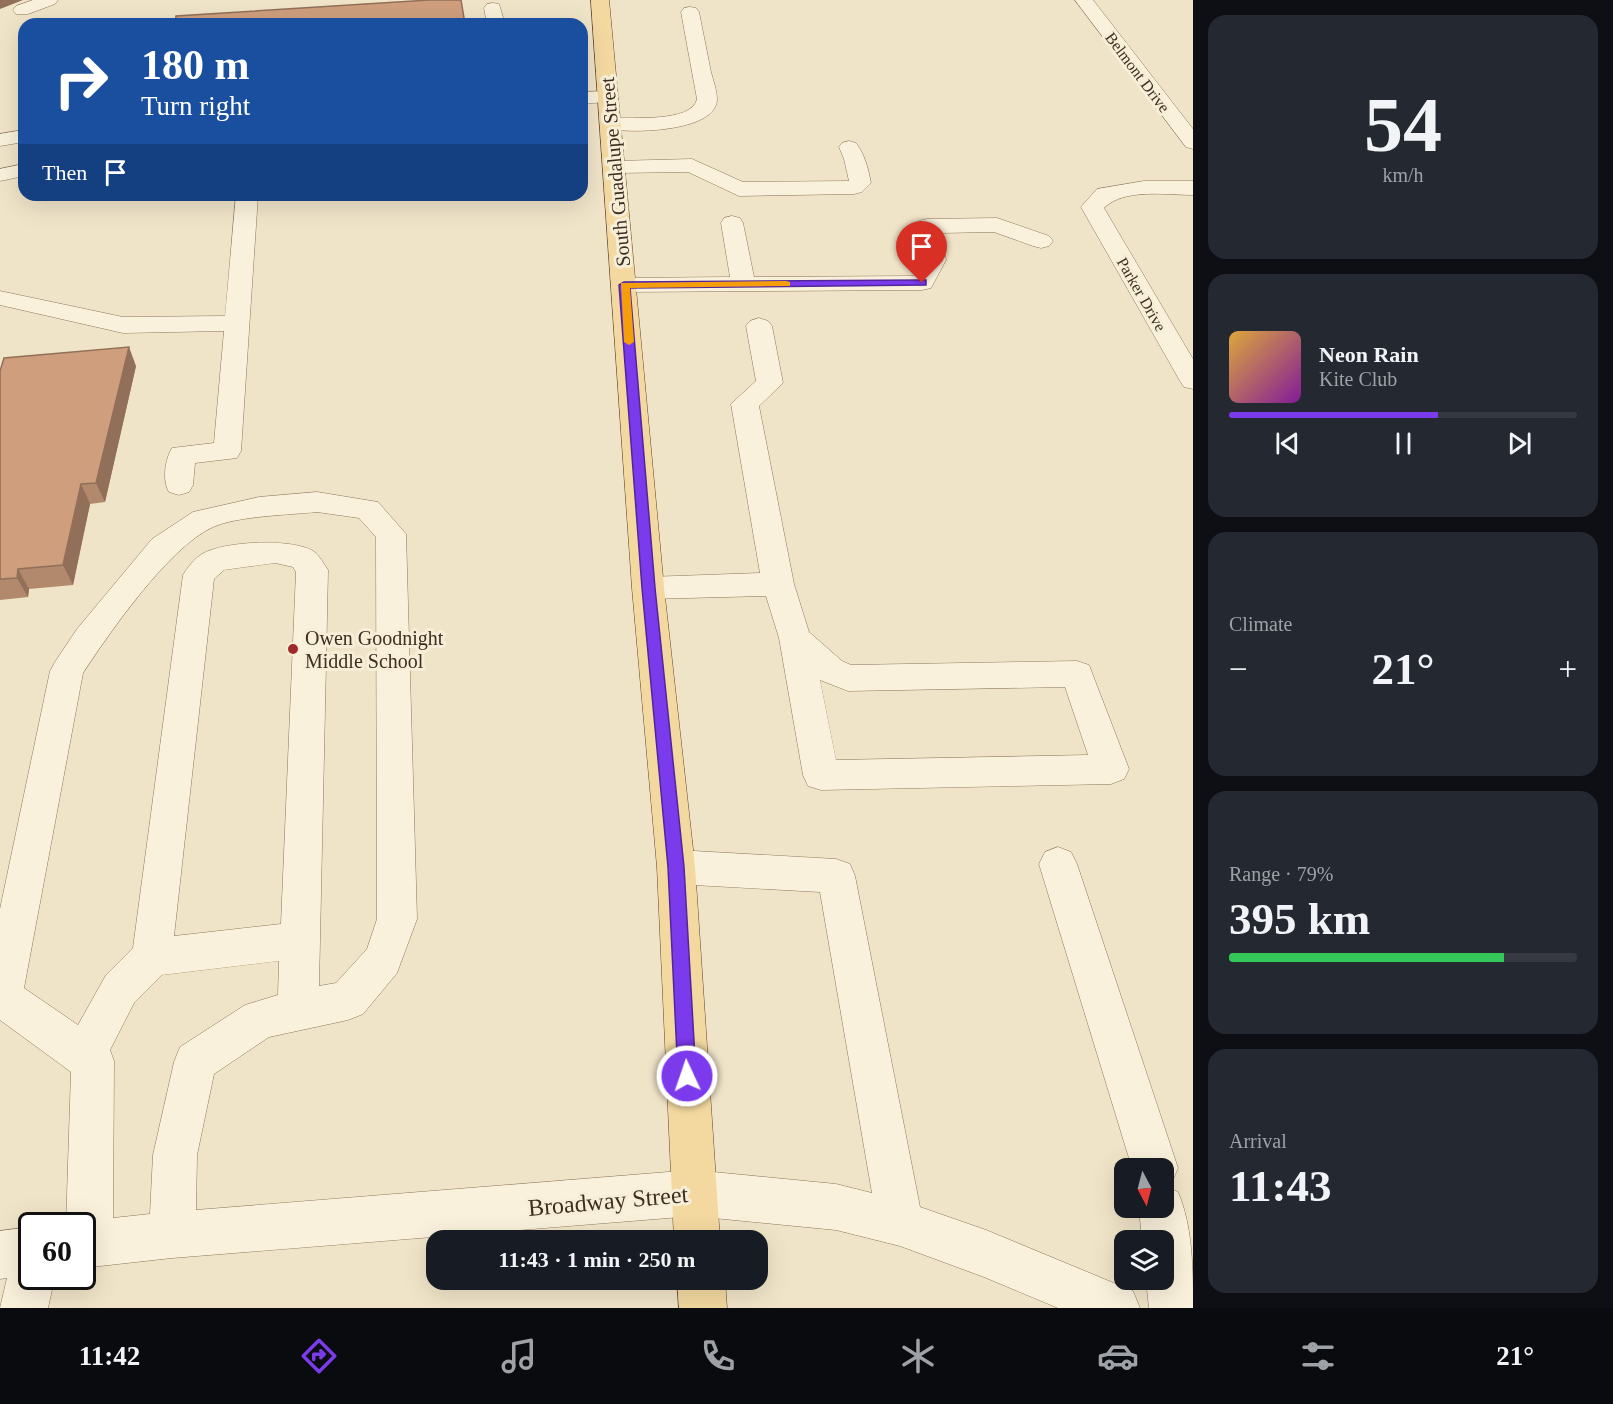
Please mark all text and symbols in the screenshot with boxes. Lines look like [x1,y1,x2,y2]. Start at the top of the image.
street label: Belmont Drive [1102,29,1173,116]
icon: right [42,42,120,120]
text: 180 m [141,42,250,88]
street label: South Guadalupe Street [596,76,635,268]
text: 54 [1364,81,1442,168]
text: Turn right [141,91,250,121]
icon: arrive [99,156,132,189]
text: Then [42,160,87,185]
text: km/h [1382,164,1424,186]
pin [896,221,947,283]
icon: arrive [905,230,938,263]
street label: Parker Drive [1114,254,1169,334]
text: Neon Rain [1319,342,1419,367]
text: Kite Club [1319,368,1397,390]
icon: previous [1271,427,1304,460]
icon: pause [1387,427,1420,460]
icon: next [1503,427,1536,460]
text: Climate [1229,613,1292,635]
place label: Owen Goodnight Middle School [305,627,444,672]
marker: Owen Goodnight Middle School [286,642,300,656]
text: 21° [1372,644,1435,694]
text: − [1229,651,1248,687]
text: + [1558,651,1577,687]
text: Range · 79% [1229,863,1333,885]
text: 395 km [1229,894,1370,944]
position arrow [655,1044,719,1108]
text: Arrival [1229,1130,1287,1152]
north arrow [1114,1158,1174,1218]
map controls [1114,1158,1174,1290]
text: 11:43 [1229,1161,1332,1211]
street label: Broadway Street [527,1181,689,1221]
speed limit sign: 60 [18,1212,96,1290]
button: layers [1114,1230,1174,1290]
text: 11:43 · 1 min · 250 m [499,1247,695,1272]
icon: directions [298,1335,340,1377]
icon: music [498,1335,540,1377]
icon: phone [697,1335,739,1377]
icon: climate [897,1335,939,1377]
icon: car [1097,1335,1139,1377]
icon: filters [1297,1335,1339,1377]
text: 11:42 [79,1341,140,1371]
text: 21° [1496,1341,1534,1371]

